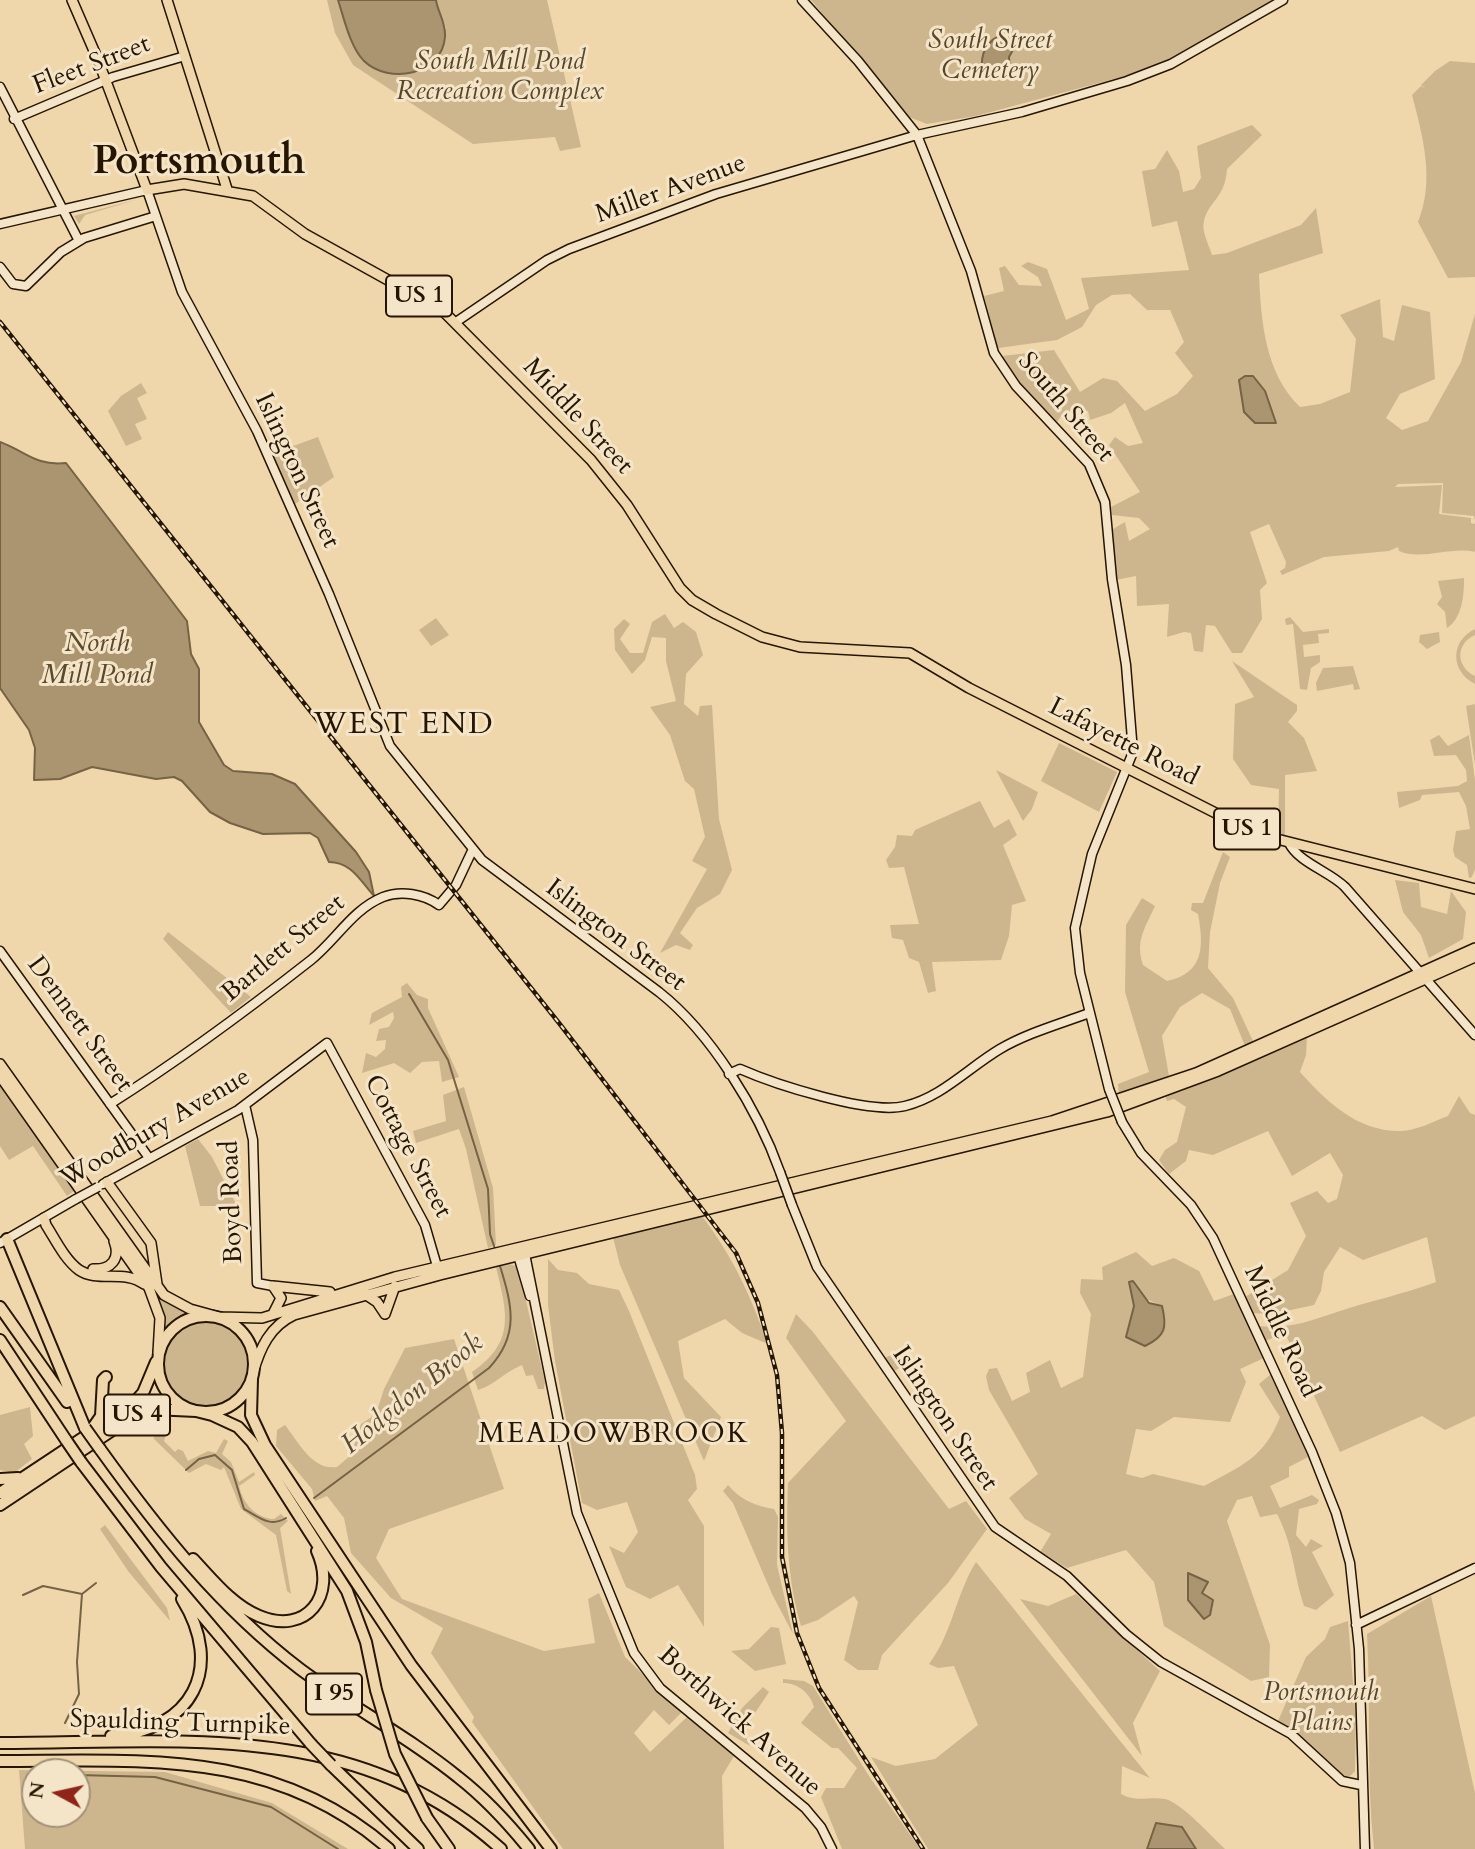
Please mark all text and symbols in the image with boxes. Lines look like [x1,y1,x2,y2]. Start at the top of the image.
park label: South Street Cemetery [928,26,1052,88]
street label: Fleet Street [29,29,155,103]
park label: South Mill Pond Recreation Complex [396,47,604,108]
district label: Portsmouth [92,140,306,188]
street label: Miller Avenue [592,148,750,232]
road number: US 1 [386,276,452,316]
street label: South Street [1010,347,1120,469]
street label: Middle Street [515,352,639,482]
street label: Islington Street [246,389,346,553]
water label: North Mill Pond [41,628,153,694]
street label: Lafayette Road [1043,692,1203,794]
district label: WEST END [314,708,494,744]
road number: US 1 [1214,808,1280,850]
street label: Islington Street [539,873,691,999]
street label: Bartlett Street [216,889,352,1009]
street label: Dennett Street [19,951,139,1099]
street label: Woodbury Avenue [56,1062,256,1196]
street label: Cottage Street [356,1070,458,1224]
street label: Boyd Road [215,1140,251,1264]
street label: Middle Road [1236,1261,1324,1403]
water label: Hodgdon Brook [335,1328,491,1462]
street label: Islington Street [884,1341,1004,1497]
road number: US 4 [104,1394,170,1436]
district label: MEADOWBROOK [480,1419,748,1453]
street label: Borthwick Avenue [651,1641,827,1803]
road number: I 95 [306,1674,362,1714]
park label: Portsmouth Plains [1263,1678,1379,1740]
street label: Spaulding Turnpike [69,1705,291,1743]
north arrow [21,1758,91,1828]
text: N [23,1780,51,1800]

